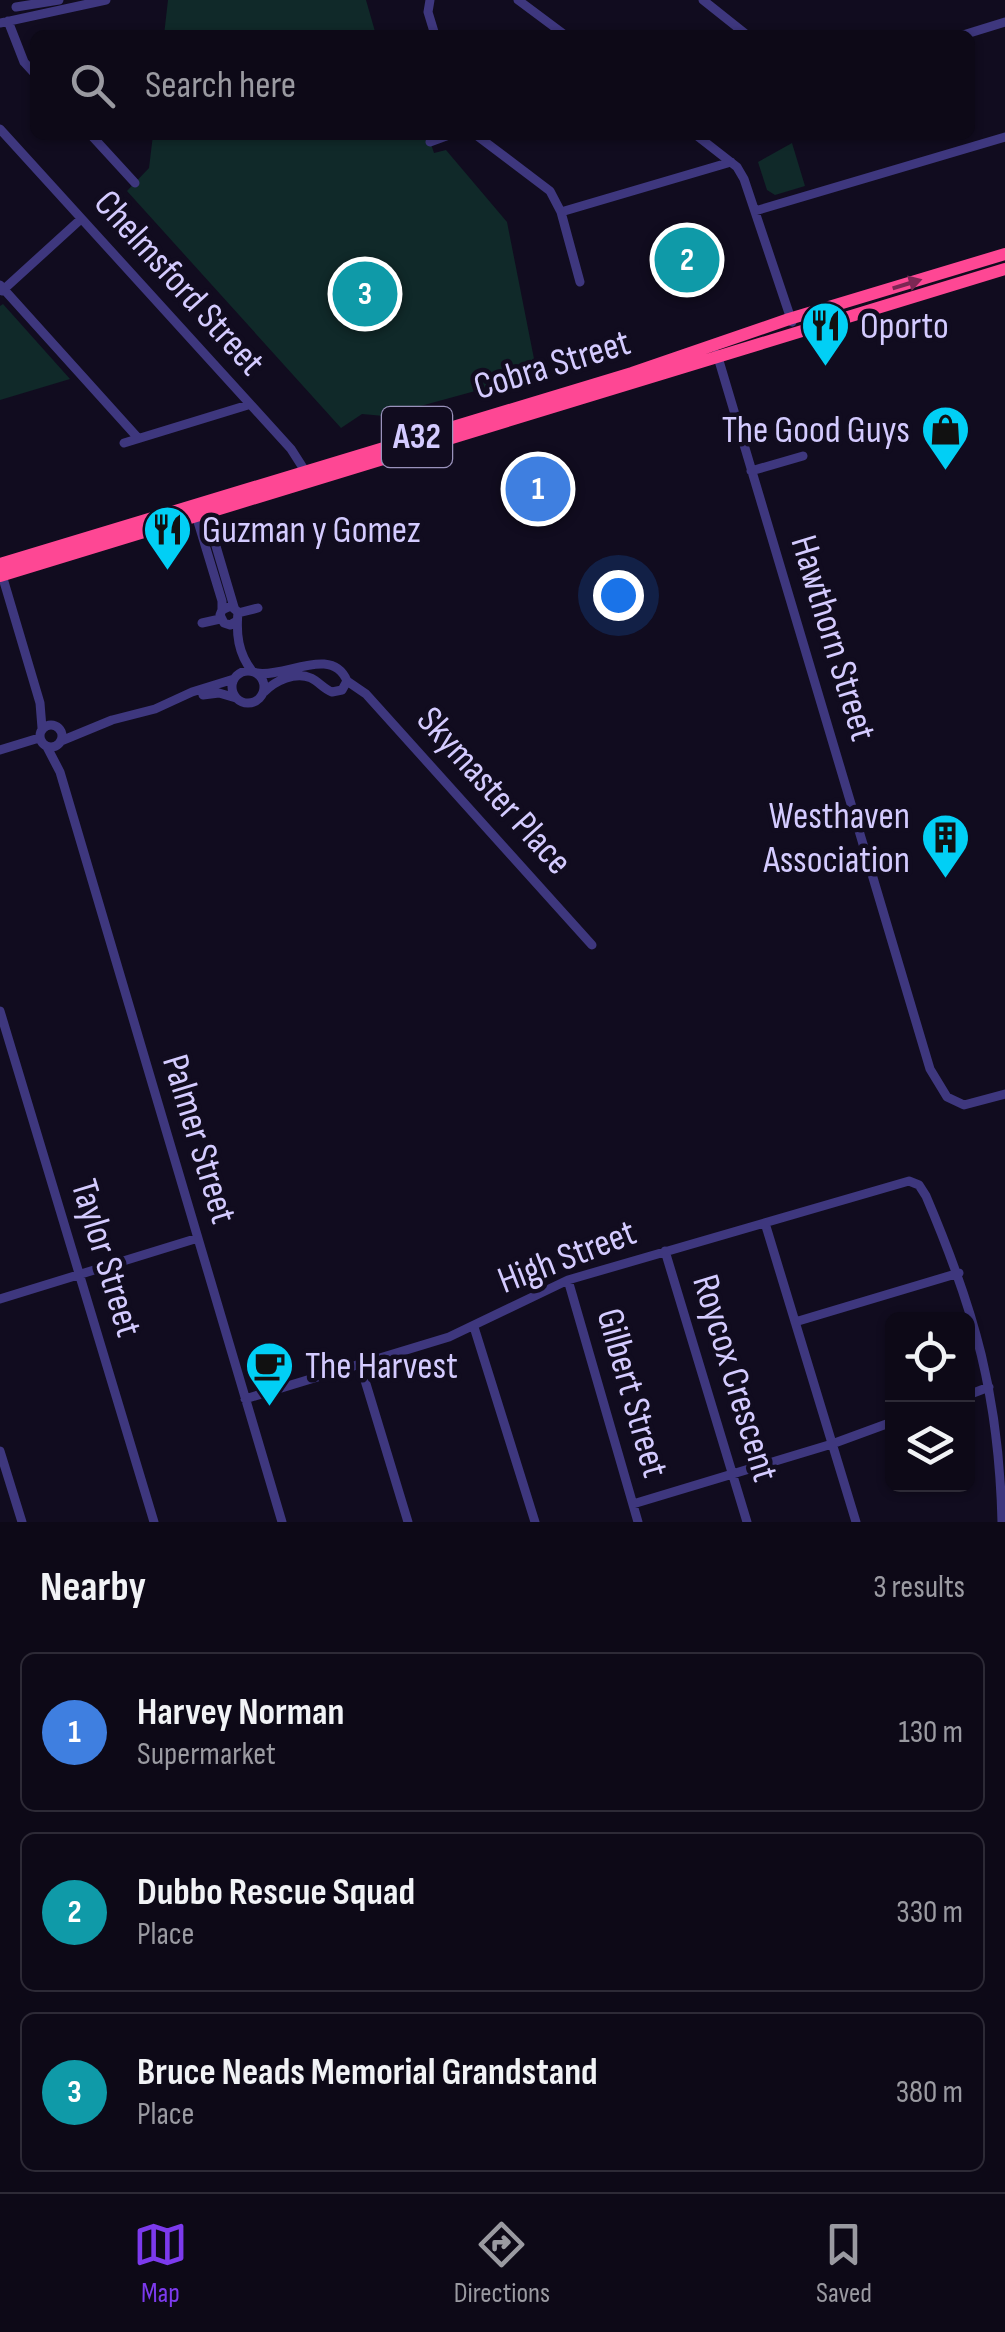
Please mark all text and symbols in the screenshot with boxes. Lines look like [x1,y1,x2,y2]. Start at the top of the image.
search box [30,30,975,140]
icon: search [65,58,120,113]
text: Search here [145,63,296,108]
street label: Chelmsford Street [84,181,274,385]
pin: 2 [654,222,720,298]
pin: 3 [332,256,398,332]
one-way arrow [892,276,923,291]
restaurant icon: Oporto [799,300,851,368]
place label: Oporto [860,304,949,349]
street label: Cobra Street [469,320,635,410]
shop icon: The Good Guys [919,404,971,472]
road number: A32 [382,407,452,467]
place label: The Good Guys [722,408,910,453]
pin: 1 [506,452,570,526]
restaurant icon: Guzman y Gomez [141,504,193,572]
place label: Guzman y Gomez [202,508,421,553]
street label: Hawthorn Street [780,530,886,746]
your location [593,570,644,621]
street label: Skymaster Place [407,698,581,884]
place label: Westhaven Association [762,794,910,883]
building icon: Westhaven Association [919,812,971,880]
street label: Palmer Street [152,1049,246,1229]
street label: Taylor Street [61,1174,151,1342]
street label: High Street [492,1210,642,1304]
street label: Roycox Crescent [682,1269,788,1487]
street label: Gilbert Street [586,1303,678,1483]
map controls [885,1312,975,1492]
button: locate [885,1312,975,1402]
cafe icon: The Harvest [244,1340,296,1408]
place label: The Harvest [305,1344,458,1389]
button: layers [885,1402,975,1492]
text: Nearby [40,1562,146,1613]
text: 3 results [873,1568,965,1607]
text: Harvey Norman [137,1690,344,1735]
text: 1 [68,1713,81,1752]
text: 130 m [898,1713,963,1752]
text: Supermarket [137,1735,276,1774]
text: Dubbo Rescue Squad [137,1870,415,1915]
text: 2 [67,1893,82,1932]
text: 330 m [896,1893,963,1932]
text: Place [137,1915,194,1954]
text: Bruce Neads Memorial Grandstand [137,2050,598,2095]
text: 3 [67,2073,82,2112]
text: 380 m [896,2073,963,2112]
text: Place [137,2095,194,2134]
tab: Map [133,2217,188,2310]
tab: Directions [454,2217,550,2310]
tab: Saved [816,2217,872,2310]

